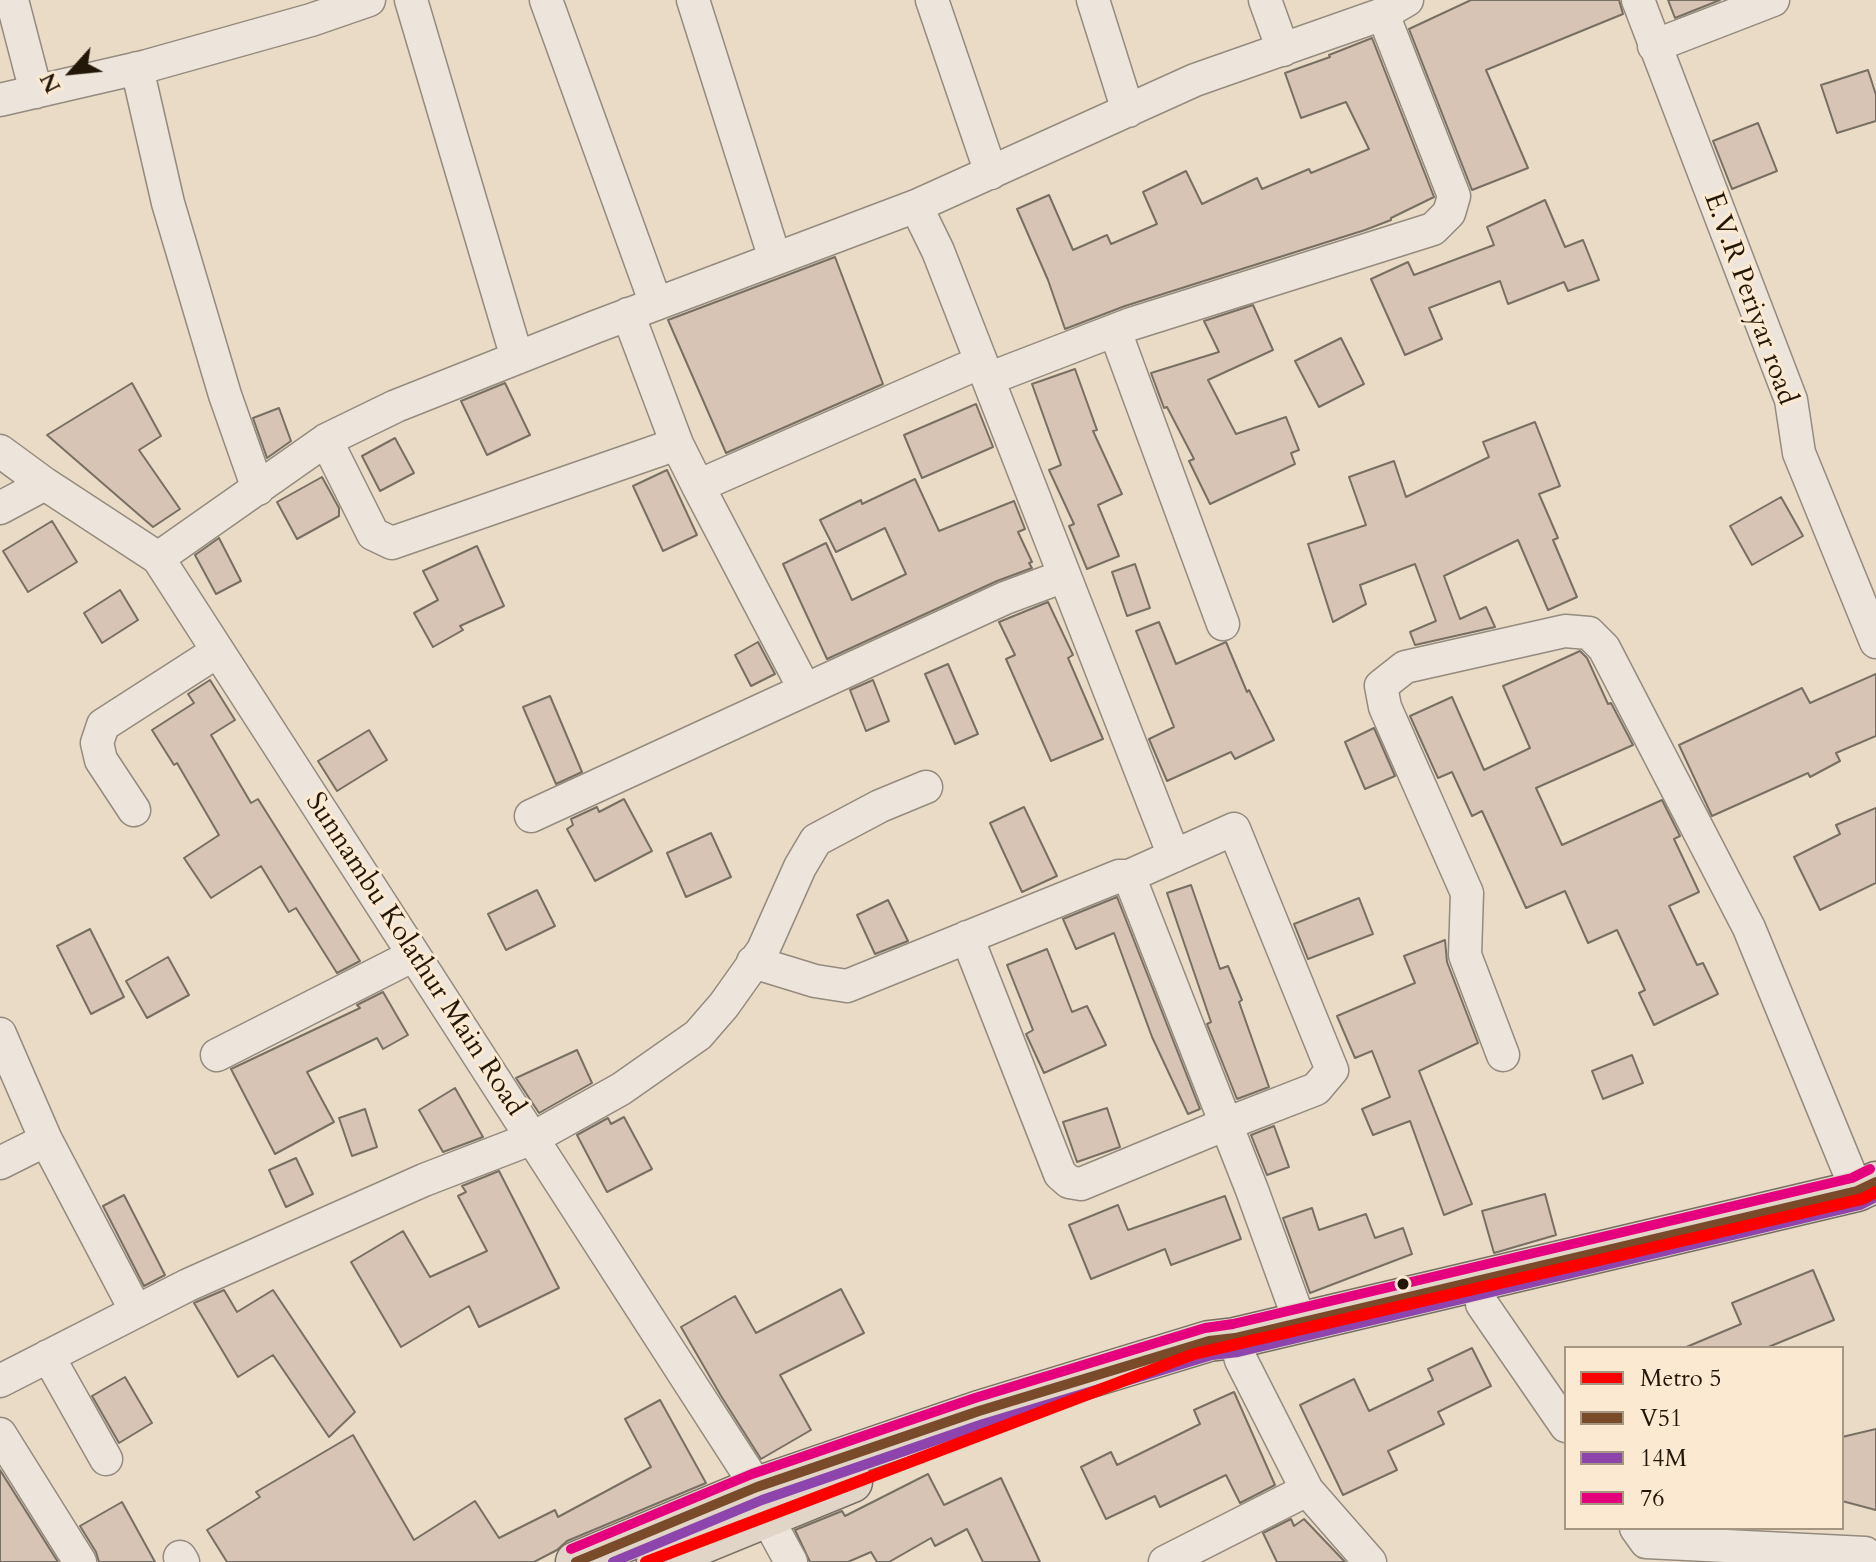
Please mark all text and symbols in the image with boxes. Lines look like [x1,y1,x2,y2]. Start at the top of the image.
north arrow [32,32,112,112]
text: N [33,68,68,98]
street label: E.V.R Periyar road [1695,188,1803,410]
street label: Sunnambu Kolathur Main Road [297,787,531,1123]
unlabelled marker [1395,1276,1411,1292]
legend [1564,1346,1844,1530]
text: Metro 5 [1640,1362,1722,1395]
text: V51 [1640,1402,1682,1435]
text: 14M [1640,1442,1687,1475]
text: 76 [1640,1482,1665,1515]

